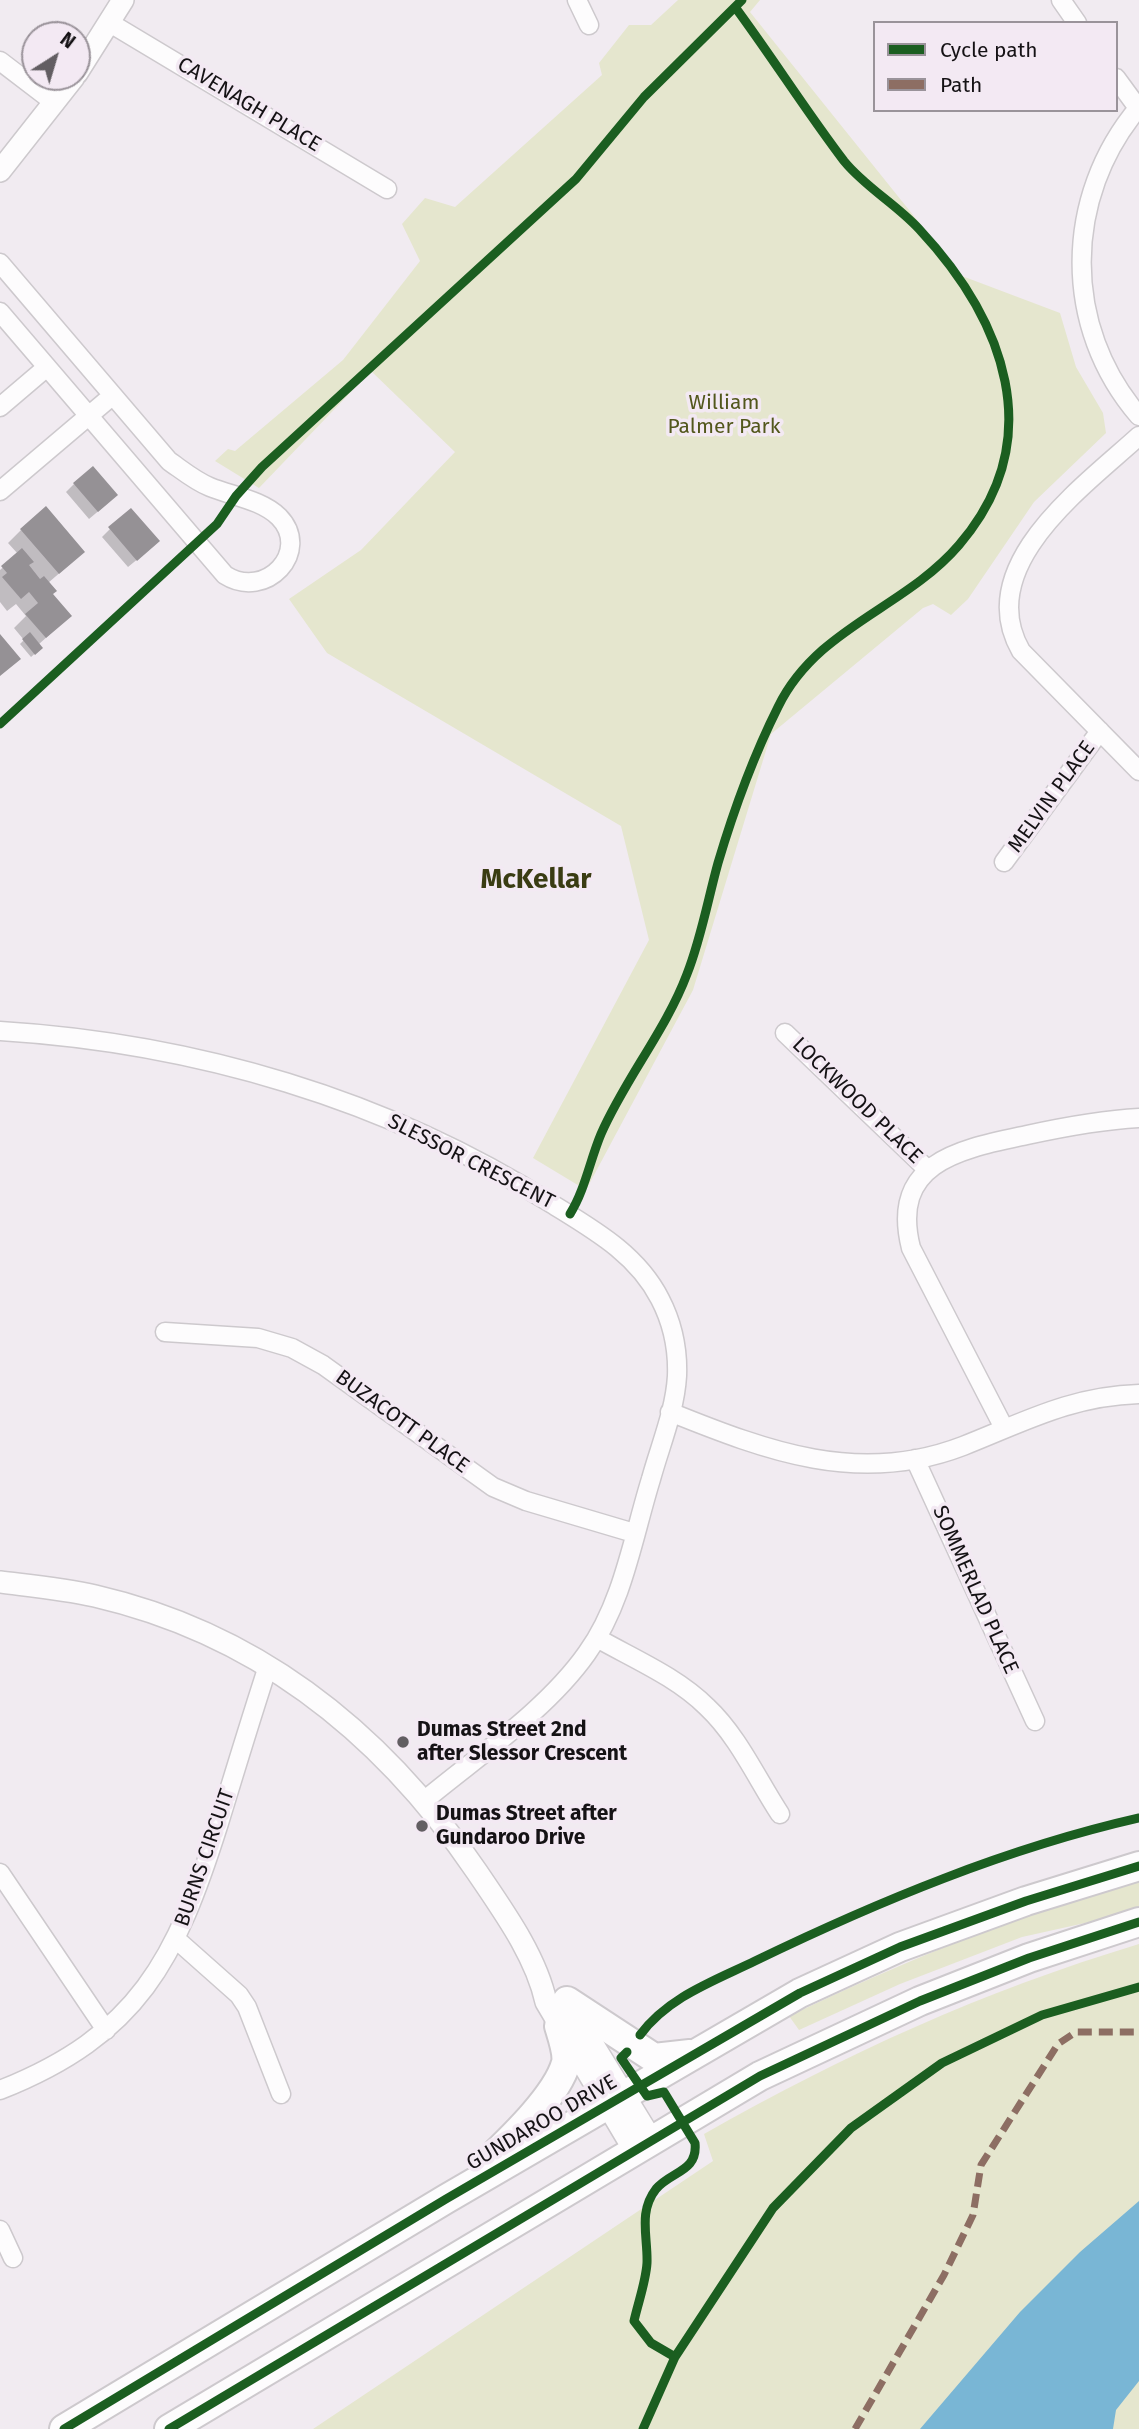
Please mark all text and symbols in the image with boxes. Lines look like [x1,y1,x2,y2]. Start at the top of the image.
north arrow [21,21,91,91]
legend [873,21,1118,112]
text: N [56,27,80,53]
text: Cycle path [940,37,1038,63]
street label: CAVENAGH PLACE [173,52,325,158]
text: Path [940,72,982,98]
park label: William Palmer Park [668,390,780,440]
street label: MELVIN PLACE [1003,736,1101,858]
district label: McKellar [480,863,592,897]
street label: LOCKWOOD PLACE [787,1032,927,1170]
street label: SLESSOR CRESCENT [384,1109,558,1215]
street label: BUZACOTT PLACE [330,1365,474,1479]
street label: SOMMERLAD PLACE [927,1502,1023,1678]
place label: Dumas Street 2nd after Slessor Crescent [417,1717,627,1767]
marker: Dumas Street 2nd after Slessor Crescent [395,1734,411,1750]
street label: BURNS CIRCUIT [170,1786,240,1930]
place label: Dumas Street after Gundaroo Drive [436,1801,617,1851]
marker: Dumas Street after Gundaroo Drive [414,1818,430,1834]
street label: GUNDAROO DRIVE [462,2070,622,2176]

